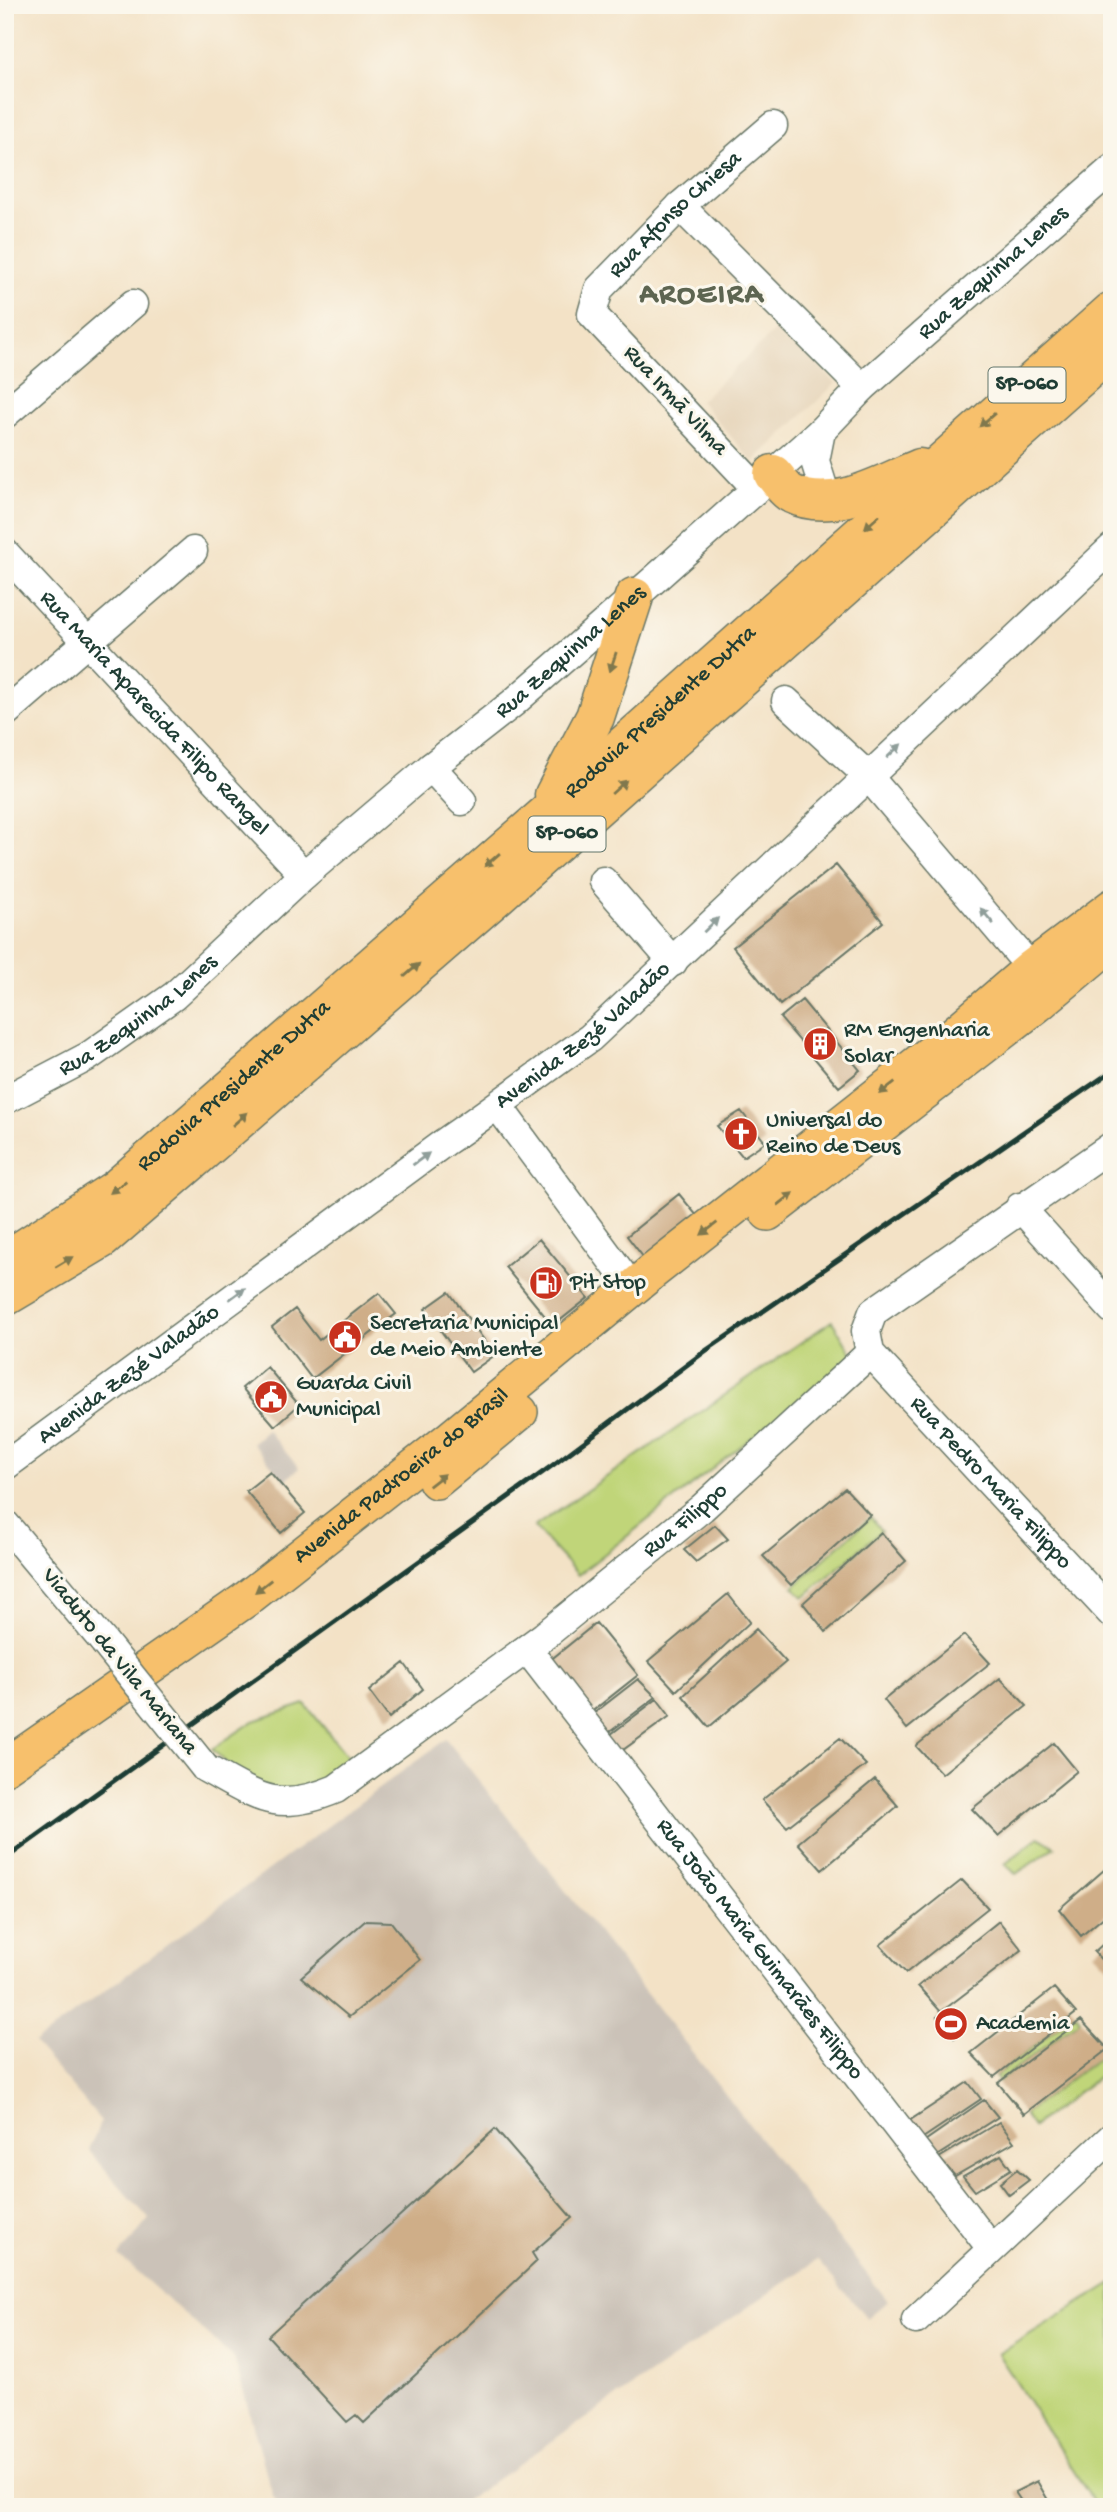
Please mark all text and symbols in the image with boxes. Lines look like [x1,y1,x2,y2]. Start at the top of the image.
street label: Rua Afonso Chiesa [603,145,748,284]
street label: Rua Zequinha Lenes [913,200,1074,346]
district label: AROEIRA [639,279,765,314]
street label: Rua Irmã Vilma [617,340,734,463]
road number: SP-060 [988,368,1066,402]
one-way arrow [978,412,996,428]
one-way arrow [864,514,881,529]
street label: Rua Zequinha Lenes [490,579,652,725]
street label: Rua Maria Aparecida Filipo Rangel [34,585,274,842]
street label: Rodovia Presidente Dutra [559,619,763,805]
one-way arrow [607,651,618,672]
one-way arrow [885,744,902,760]
one-way arrow [610,779,628,795]
road number: SP-060 [528,816,606,852]
one-way arrow [483,852,501,868]
one-way arrow [979,907,995,925]
one-way arrow [703,916,720,933]
street label: Rua Zequinha Lenes [54,949,223,1083]
street label: Avenida Zezé Valadão [490,956,676,1115]
one-way arrow [403,962,421,978]
street label: Rodovia Presidente Dutra [132,994,337,1178]
place label: RM Engenharia Solar [844,1018,991,1071]
building icon: RM Engenharia Solar [801,1025,839,1063]
one-way arrow [878,1080,895,1095]
place label: Universal do Reino de Deus [766,1108,901,1161]
one-way arrow [231,1111,249,1127]
church icon: Universal do Reino de Deus [722,1115,760,1153]
one-way arrow [412,1153,430,1167]
one-way arrow [109,1179,127,1194]
one-way arrow [777,1192,795,1206]
one-way arrow [700,1222,718,1237]
one-way arrow [54,1256,73,1268]
fuel station icon: Pit Stop [527,1264,565,1302]
place label: Pit Stop [569,1270,646,1297]
one-way arrow [228,1287,247,1301]
street label: Avenida Zezé Valadão [33,1299,225,1451]
place label: Secretaria Municipal de Meio Ambiente [370,1311,559,1364]
public building icon: Secretaria Municipal de Meio Ambiente [326,1318,364,1356]
place label: Guarda Civil Municipal [296,1371,412,1424]
public building icon: Guarda Civil Municipal [252,1378,290,1416]
street label: Avenida Padroeira do Brasil [288,1382,515,1570]
street label: Rua Pedro Maria Filippo [904,1391,1077,1575]
one-way arrow [428,1473,446,1487]
street label: Rua Filippo [638,1477,734,1564]
street label: Viaduto da Vila Mariana [35,1562,203,1762]
one-way arrow [254,1578,272,1592]
street label: Rua João Maria Guimarães Filippo [650,1813,869,2085]
sports icon: Academia [932,2005,970,2043]
place label: Academia [976,2011,1071,2038]

